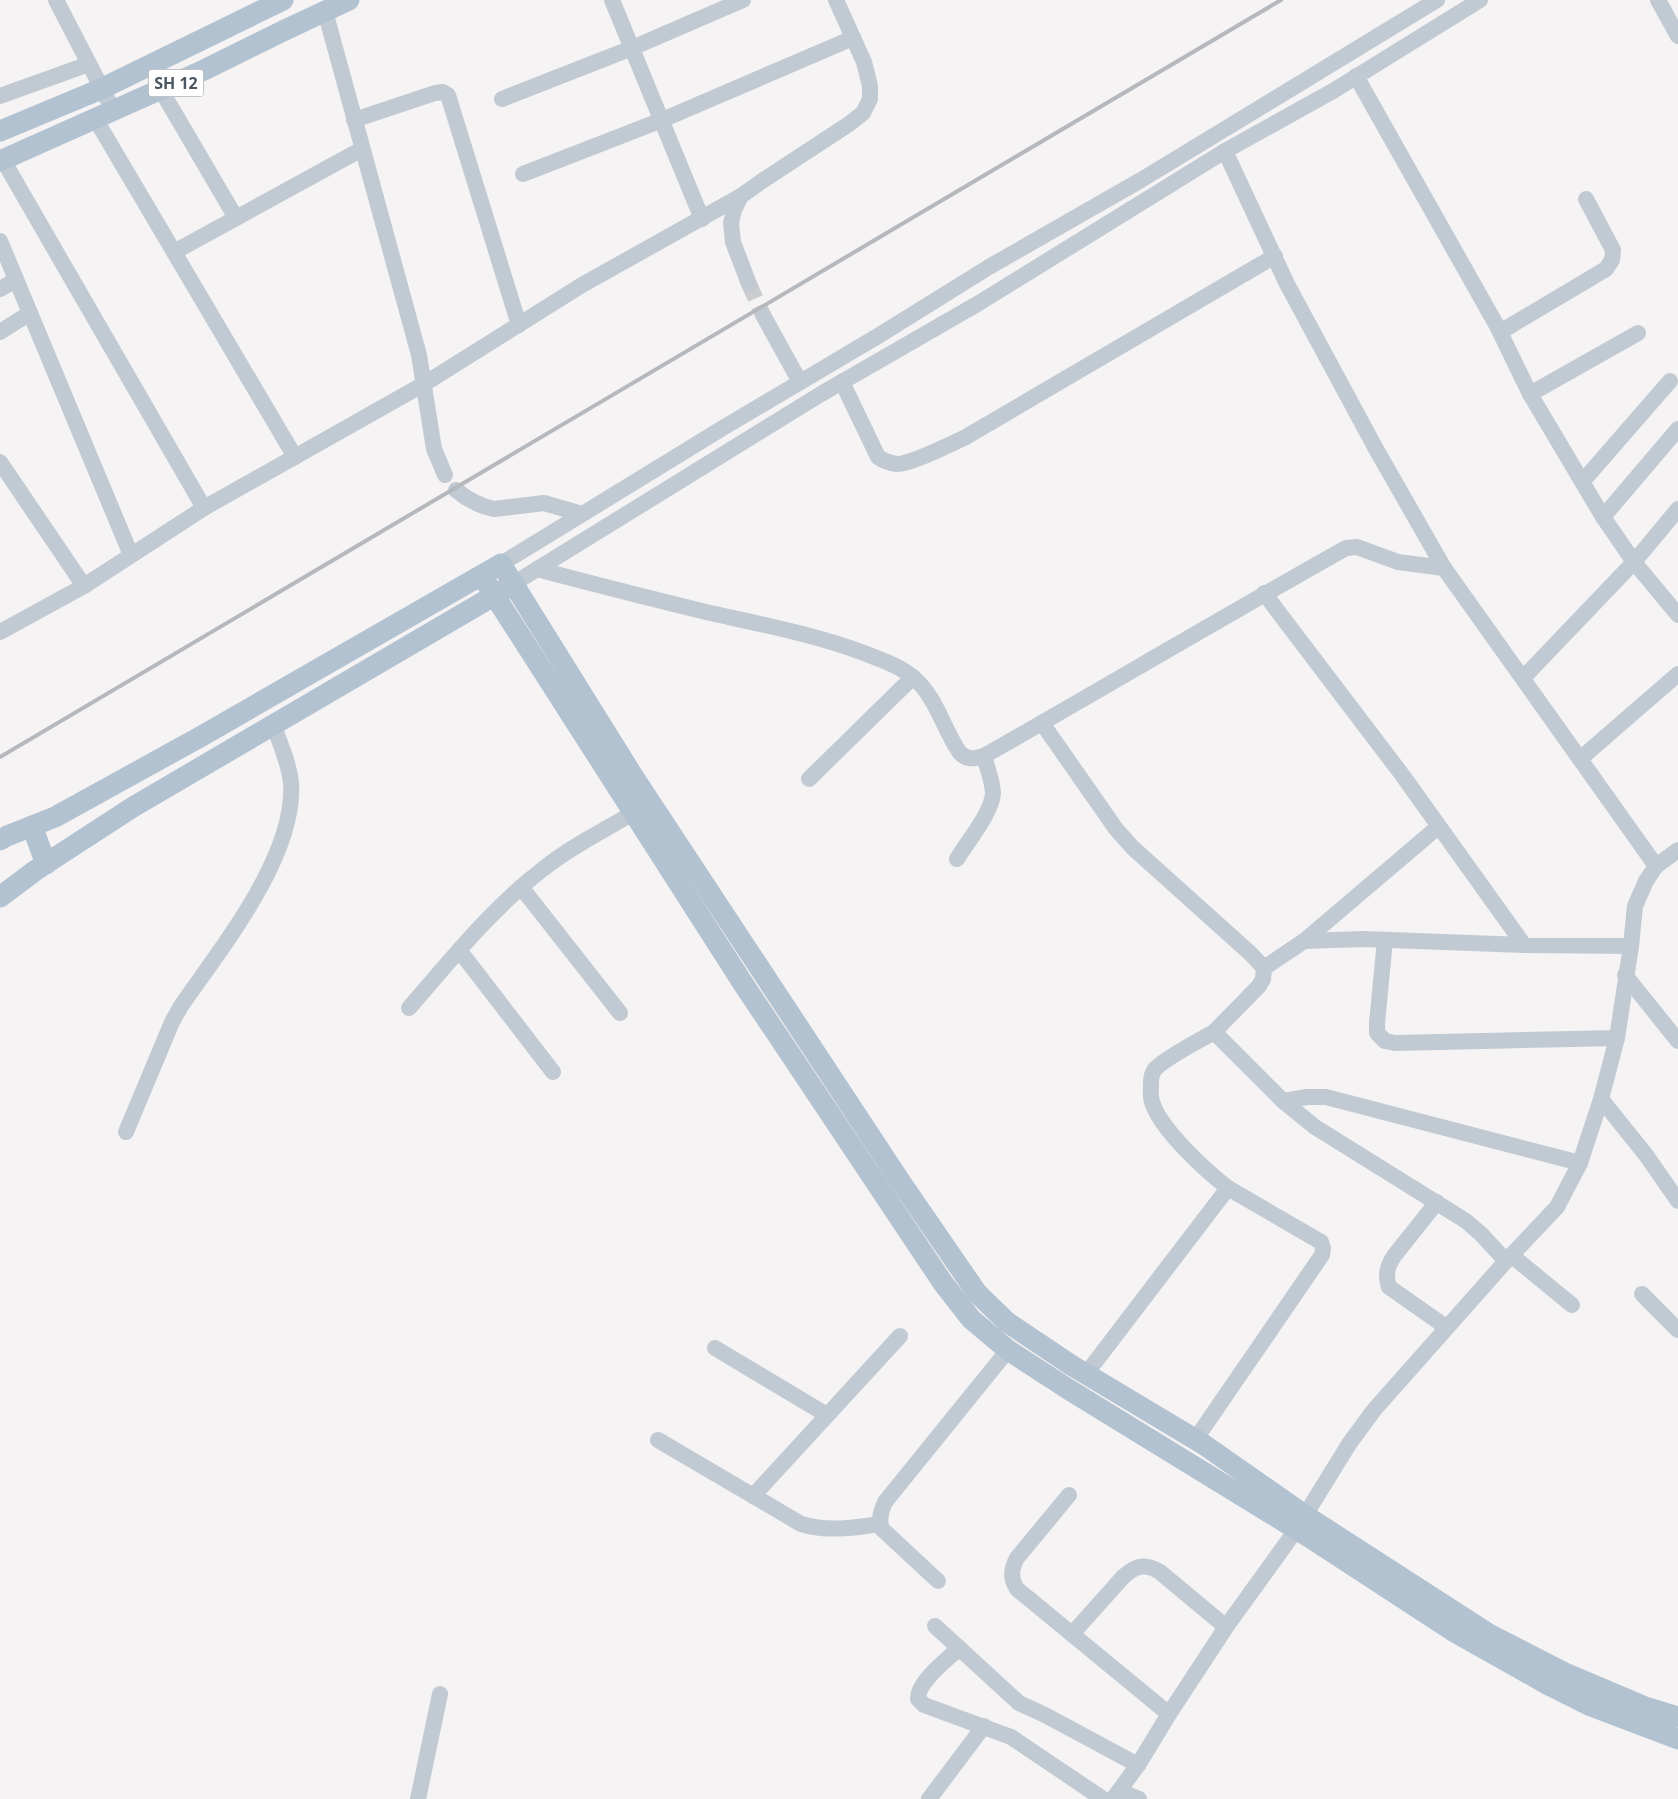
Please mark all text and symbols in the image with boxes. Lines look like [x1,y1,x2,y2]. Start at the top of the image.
road number: SH 12 [148,70,204,96]

